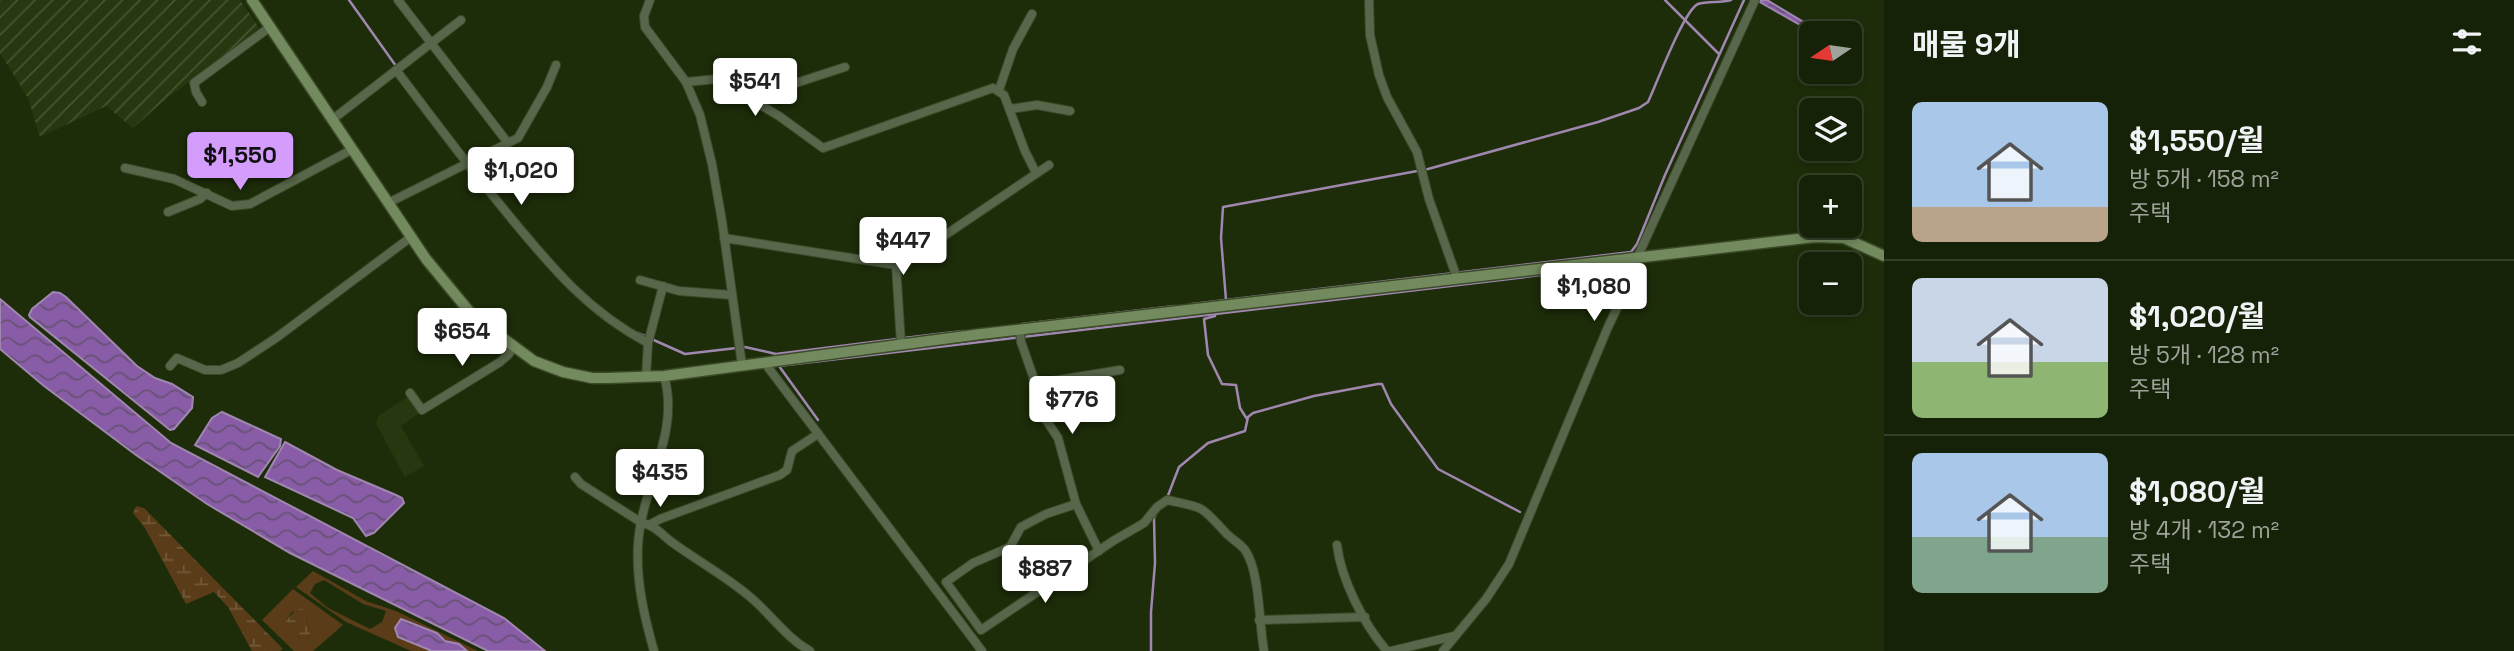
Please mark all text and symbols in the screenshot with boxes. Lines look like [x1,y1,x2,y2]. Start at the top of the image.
north arrow [1799,21,1862,84]
map controls [1799,21,1862,315]
icon: filters [2448,23,2486,61]
text: 매물 9개 [1912,25,2021,64]
pin: $541 [714,58,796,118]
text: $541 [729,66,781,96]
button: layers [1799,98,1862,161]
text: $1,550/월 [2129,121,2264,160]
icon: home [1968,130,2052,214]
pin: $1,550 [183,132,297,192]
text: $1,550 [203,140,277,170]
pin: $1,020 [464,148,578,207]
text: $1,020 [484,155,558,185]
text: 방 5개 · 158 m² [2129,164,2279,194]
button: + [1799,175,1862,238]
text: 주택 [2129,198,2171,228]
pin: $447 [862,218,944,277]
text: $447 [876,225,930,255]
button: − [1799,252,1862,315]
pin: $1,080 [1537,264,1651,323]
text: $1,080 [1557,271,1631,301]
text: $1,020/월 [2129,297,2265,336]
icon: home [1968,306,2052,390]
pin: $654 [421,308,503,368]
text: $654 [434,316,490,346]
text: 방 5개 · 128 m² [2129,340,2279,370]
text: 주택 [2129,374,2171,404]
pin: $776 [1031,376,1113,436]
text: $776 [1045,384,1099,414]
pin: $435 [619,449,701,509]
text: $435 [632,457,688,487]
text: $1,080/월 [2129,472,2265,511]
icon: home [1968,481,2052,565]
text: 방 4개 · 132 m² [2129,515,2279,545]
pin: $887 [1004,546,1086,605]
text: 주택 [2129,549,2171,579]
text: $887 [1018,553,1072,583]

